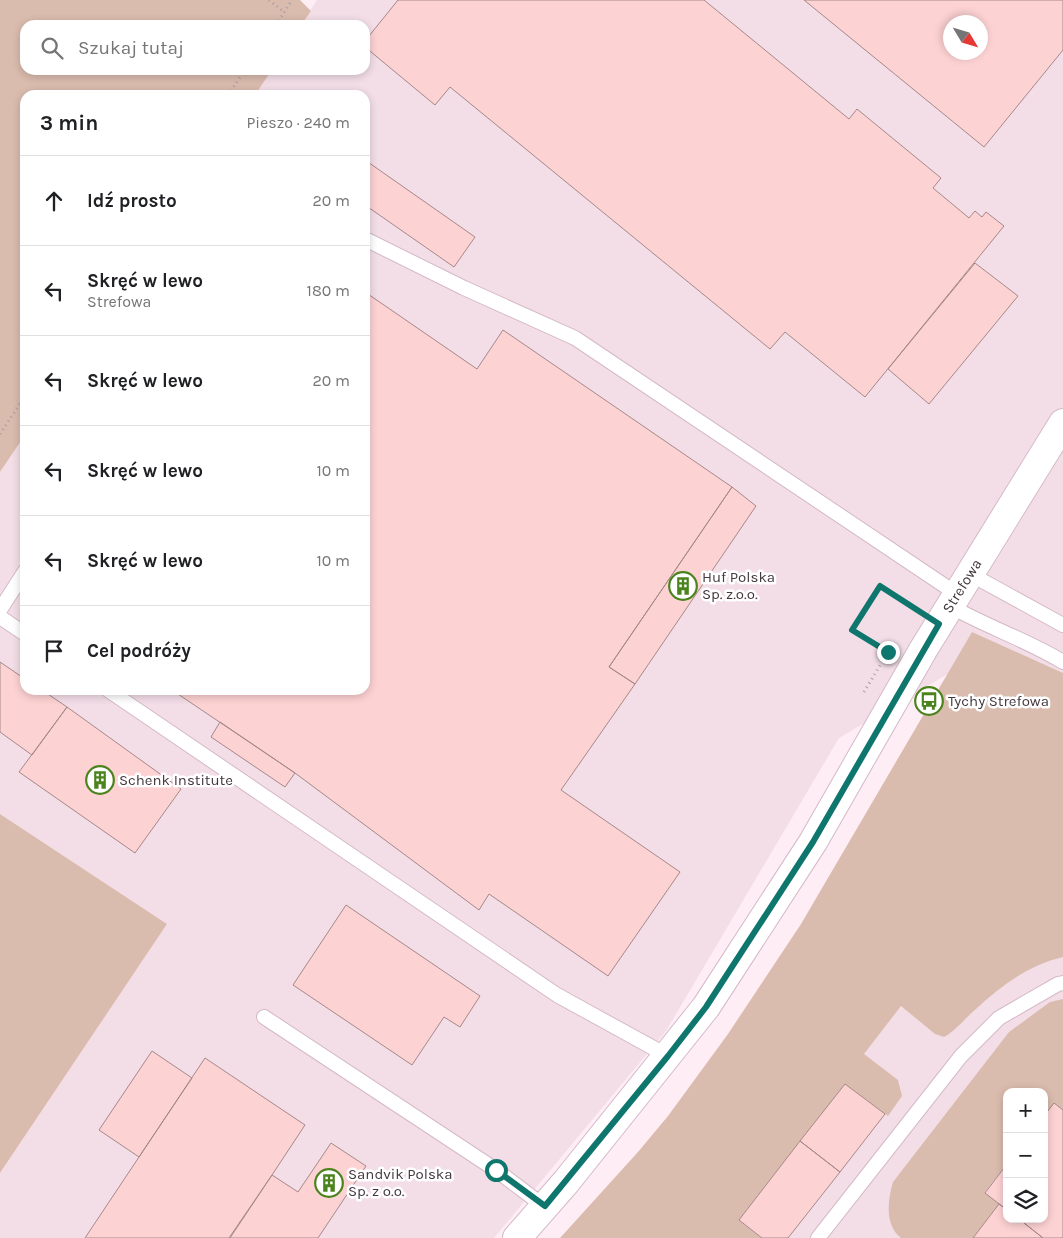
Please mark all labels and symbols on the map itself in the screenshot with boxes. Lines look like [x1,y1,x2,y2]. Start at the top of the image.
north arrow [943,15,988,60]
street label: Strefowa [938,556,986,616]
place label: Huf Polska Sp. z.o.o. [702,568,775,603]
building icon: Huf Polska Sp. z.o.o. [668,571,698,601]
route end [877,641,900,664]
bus stop icon: Tychy Strefowa [914,686,944,716]
place label: Tychy Strefowa [948,692,1049,710]
building icon: Schenk Institute [85,765,115,795]
place label: Schenk Institute [119,771,233,789]
route start [485,1159,508,1182]
place label: Sandvik Polska Sp. z o.o. [348,1165,453,1200]
building icon: Sandvik Polska Sp. z o.o. [314,1168,344,1198]

